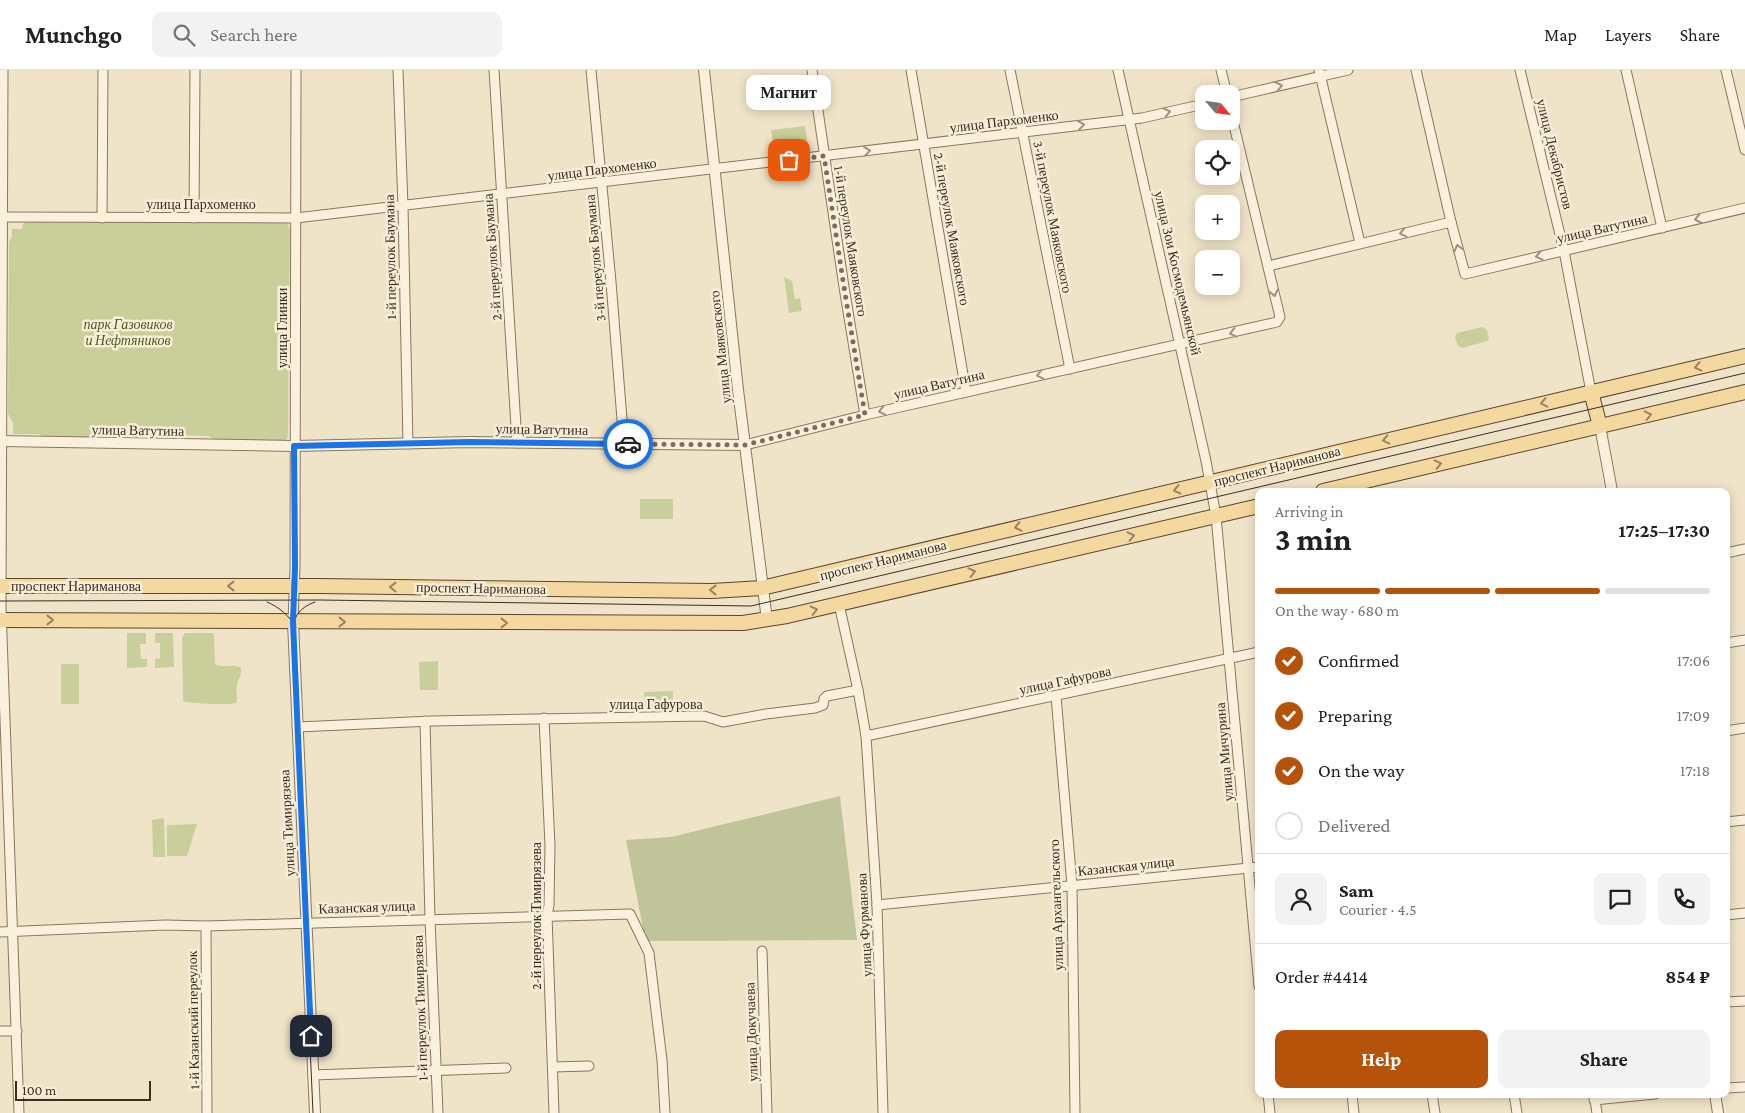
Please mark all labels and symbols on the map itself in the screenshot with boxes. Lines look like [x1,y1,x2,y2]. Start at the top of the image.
callout: Магнит [746,75,832,110]
one-way arrow [1274,81,1283,92]
north arrow [1195,85,1240,130]
street label: улица Декабристов [1534,97,1577,211]
street label: улица Пархоменко [949,106,1059,136]
one-way arrow [1163,107,1172,118]
one-way arrow [1077,120,1085,131]
pin [768,139,810,181]
street label: 3-й переулок Маяковского [1030,140,1076,294]
one-way arrow [864,146,872,157]
street label: 2-й переулок Маяковского [931,151,973,307]
street label: улица Пархоменко [547,154,657,184]
street label: 1-й переулок Маяковского [831,164,871,318]
street label: улица Зои Космодемьянской [1151,189,1205,357]
street label: 2-й переулок Баумана [480,192,504,321]
street label: 1-й переулок Баумана [381,193,399,320]
street label: 3-й переулок Баумана [581,193,609,322]
street label: улица Пархоменко [146,196,256,212]
street label: улица Ватутина [1555,210,1650,246]
one-way arrow [1693,213,1702,224]
one-way arrow [1399,227,1408,238]
one-way arrow [1453,244,1463,252]
one-way arrow [1535,250,1544,261]
street label: улица Глинки [274,287,290,368]
one-way arrow [1268,288,1279,297]
street label: улица Маяковского [706,290,734,404]
park label: парк Газовиков и Нефтяников [83,316,173,348]
one-way arrow [1229,327,1238,338]
one-way arrow [1693,361,1702,372]
street label: улица Ватутина [892,366,987,402]
one-way arrow [1036,369,1045,380]
one-way arrow [1539,397,1548,408]
one-way arrow [877,405,886,416]
one-way arrow [1643,410,1652,421]
courier [603,419,653,469]
street label: улица Ватутина [496,420,589,438]
street label: улица Ватутина [92,421,185,439]
one-way arrow [1381,434,1390,445]
street label: проспект Нариманова [1212,442,1343,489]
one-way arrow [1434,459,1443,470]
one-way arrow [1172,484,1181,495]
one-way arrow [1014,521,1023,532]
one-way arrow [1126,531,1135,542]
street label: проспект Нариманова [818,536,949,583]
one-way arrow [968,567,977,578]
street label: проспект Нариманова [11,578,142,594]
street label: проспект Нариманова [416,579,547,597]
one-way arrow [226,581,234,591]
one-way arrow [389,582,396,592]
one-way arrow [709,585,716,595]
one-way arrow [810,605,819,616]
one-way arrow [46,615,54,625]
one-way arrow [338,617,346,627]
one-way arrow [500,618,508,628]
street label: улица Гафурова [1018,662,1113,698]
street label: улица Гафурова [609,696,704,712]
street label: улица Мичурина [1212,701,1236,802]
street label: улица Тимирязева [276,768,298,877]
street label: улица Архангельского [1046,839,1066,971]
street label: 2-й переулок Тимирязева [528,841,544,990]
street label: Казанская улица [1077,853,1176,879]
street label: улица Фурманова [853,872,875,977]
street label: Казанская улица [318,897,417,917]
street label: 1-й переулок Тимирязева [409,934,431,1081]
street label: 1-й Казанский переулок [184,950,202,1090]
street label: улица Докучаева [741,981,761,1082]
pin [290,1015,332,1057]
scale bar [15,1078,151,1101]

